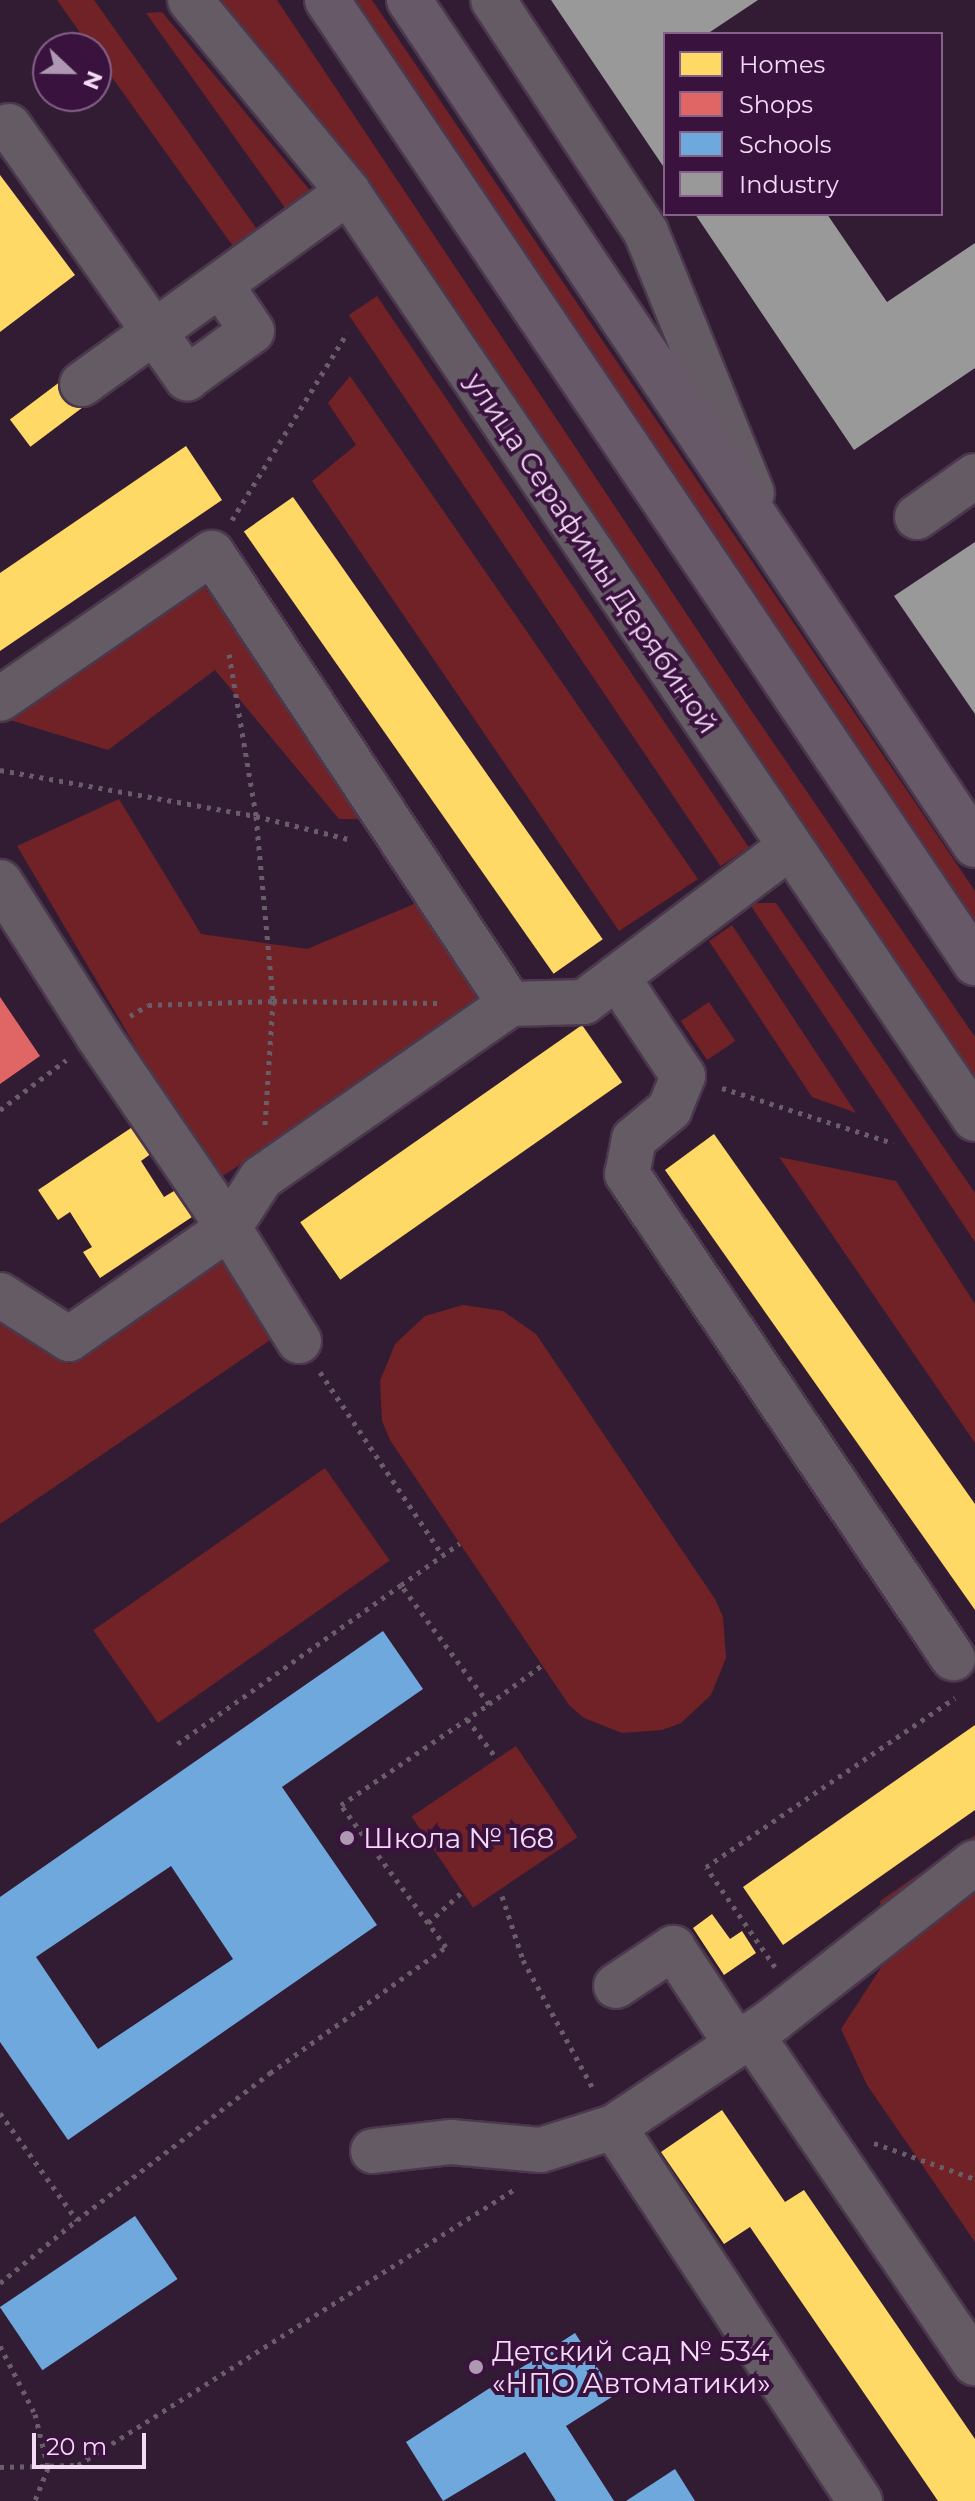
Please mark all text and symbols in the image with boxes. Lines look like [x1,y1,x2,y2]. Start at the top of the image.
north arrow [32,32,112,112]
legend [663,32,943,216]
text: Homes [739,50,825,79]
text: N [77,67,109,94]
text: Shops [739,90,813,119]
text: Schools [739,130,832,159]
text: Industry [739,170,839,199]
street label: улица Серафимы Дерябиной [458,366,726,740]
place label: Школа № 168 [363,1821,554,1855]
marker: Школа № 168 [338,1829,356,1847]
place label: Детский сад № 534 «НПО Автоматики» [492,2334,771,2400]
marker: Детский сад № 534 «НПО Автоматики» [467,2358,485,2376]
scale bar [36,2417,150,2467]
text: 20 m [46,2432,107,2461]

